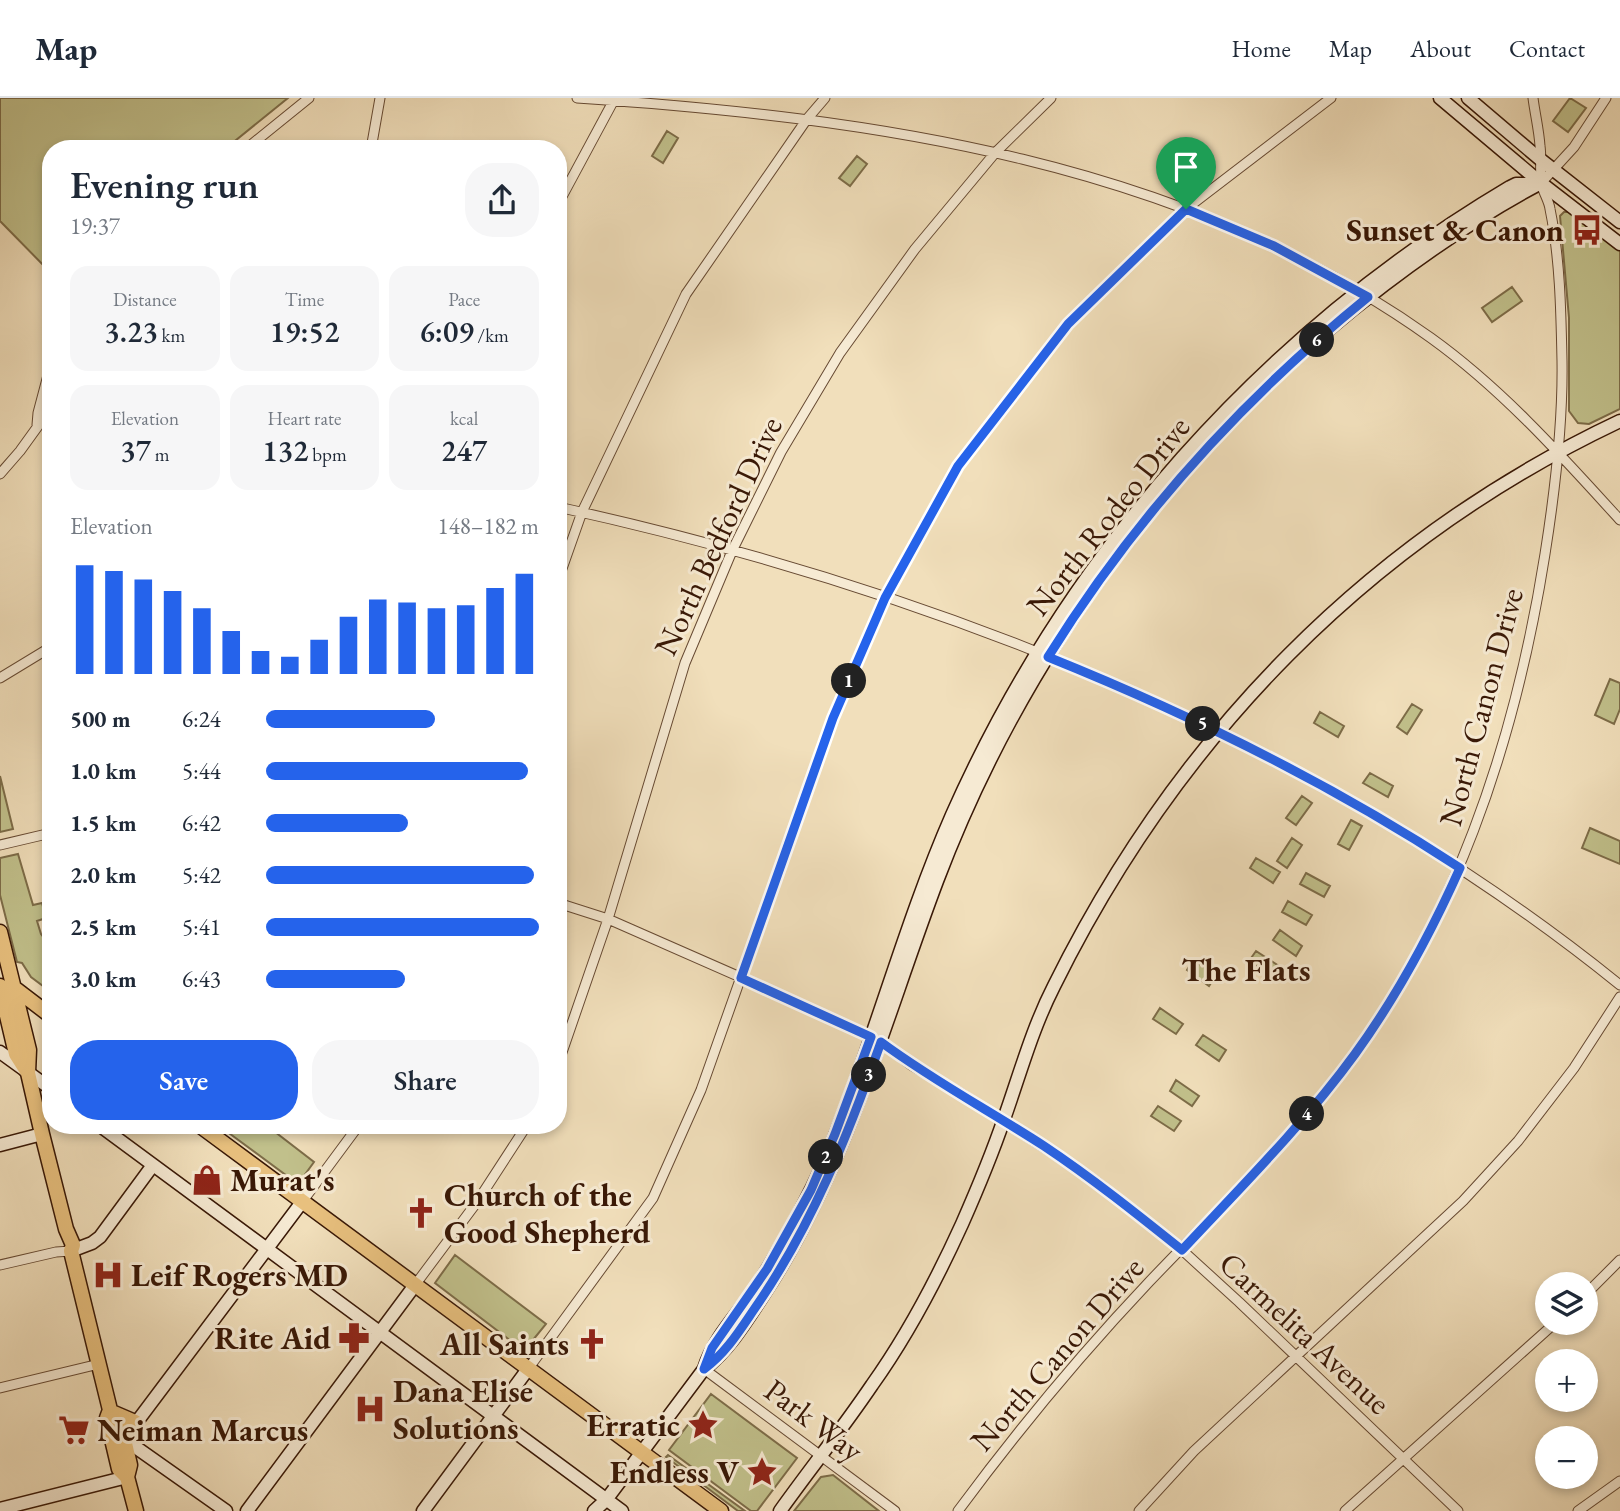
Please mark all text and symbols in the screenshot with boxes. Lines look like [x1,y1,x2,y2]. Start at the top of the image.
text: Map [35,27,97,70]
text: Home [1231,33,1291,64]
text: Map [1329,33,1372,64]
text: About [1410,33,1471,64]
text: Contact [1509,33,1585,64]
pin [1156,137,1216,209]
icon: arrive [1167,148,1205,186]
text: Evening run [70,160,259,209]
button: share [465,163,539,237]
place label: Sunset & Canon [1346,209,1564,251]
text: 19:37 [70,211,120,241]
bus stop icon: Sunset & Canon [1570,213,1604,247]
text: Distance [113,287,177,312]
text: Time [285,287,324,312]
text: Pace [448,287,480,312]
text: 3.23 [104,312,158,351]
text: 19:52 [270,312,339,351]
text: 6:09 [419,312,474,351]
pin: 6 [1300,322,1334,358]
text: km [158,323,185,348]
text: /km [474,323,509,348]
text: 6 [1311,327,1322,352]
text: Elevation [111,406,179,431]
text: Heart rate [268,406,341,431]
text: kcal [450,406,478,431]
street label: North Rodeo Drive [1017,408,1199,624]
street label: North Bedford Drive [644,410,792,662]
text: 37 [120,431,151,470]
text: 132 [262,431,308,470]
text: 247 [441,431,487,470]
text: m [151,442,170,467]
text: bpm [308,442,347,467]
text: Elevation [70,511,153,541]
text: 148–182 m [438,511,539,541]
street label: North Canon Drive [1429,583,1533,831]
pin: 1 [832,664,866,698]
text: 1 [843,668,854,693]
text: 500 m [70,704,131,734]
text: 6:24 [182,704,221,734]
pin: 5 [1186,706,1220,742]
text: 5 [1197,711,1208,736]
text: 1.0 km [70,756,137,786]
text: 5:44 [182,756,221,786]
text: 1.5 km [70,808,137,838]
text: 6:42 [182,808,221,838]
text: 2.0 km [70,860,137,890]
text: 5:42 [182,860,221,890]
text: 2.5 km [70,912,137,942]
text: 5:41 [182,912,221,942]
district label: The Flats [1181,948,1311,991]
text: 3.0 km [70,964,137,994]
text: 6:43 [182,964,221,994]
button: Save [70,1040,298,1120]
button: Share [312,1040,539,1120]
pin: 3 [852,1058,886,1093]
text: 3 [863,1062,874,1087]
pin: 4 [1290,1096,1324,1132]
text: 4 [1301,1101,1312,1126]
pin: 2 [808,1140,844,1174]
text: 2 [820,1144,831,1169]
place label: Murat's [230,1159,335,1201]
shop icon: Murat's [190,1163,224,1197]
place label: Church of the Good Shepherd [444,1174,651,1253]
church icon: Church of the Good Shepherd [404,1196,438,1230]
street label: Carmelita Avenue [1210,1243,1400,1423]
street label: North Canon Drive [961,1248,1153,1460]
place label: Leif Rogers MD [131,1254,348,1296]
hospital icon: Leif Rogers MD [91,1258,125,1292]
map controls [1535,1272,1598,1489]
button: layers [1535,1272,1598,1335]
place label: Rite Aid [214,1317,331,1359]
pharmacy icon: Rite Aid [337,1321,371,1355]
place label: All Saints [439,1323,569,1365]
church icon: All Saints [575,1327,609,1361]
button: + [1535,1349,1598,1412]
street label: Park Way [756,1369,873,1472]
place label: Dana Elise Solutions [393,1370,533,1449]
hospital icon: Dana Elise Solutions [353,1392,387,1426]
place label: Erratic [586,1404,680,1446]
place icon: Erratic [686,1408,720,1442]
place label: Neiman Marcus [97,1409,308,1451]
supermarket icon: Neiman Marcus [57,1413,91,1447]
button: − [1535,1426,1598,1489]
place label: Endless V [610,1451,739,1493]
place icon: Endless V [745,1455,779,1489]

